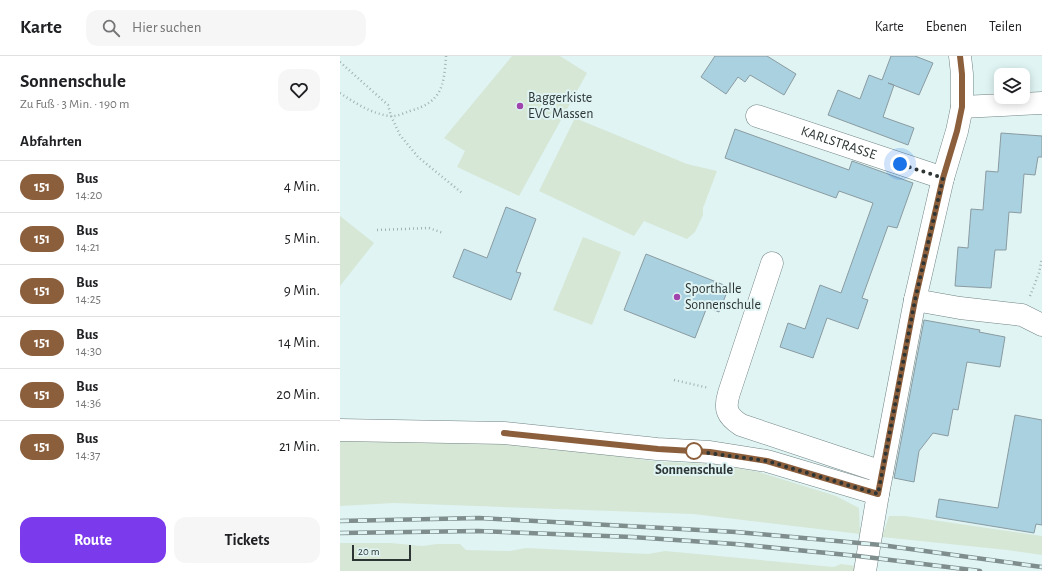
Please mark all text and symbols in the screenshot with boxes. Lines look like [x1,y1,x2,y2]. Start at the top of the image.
search box [86,10,366,46]
icon: search [100,17,122,39]
text: Karte [20,18,62,37]
text: Hier suchen [132,20,201,35]
text: Karte [875,20,904,34]
text: Ebenen [926,20,967,34]
text: Teilen [989,20,1022,34]
map controls [994,68,1030,104]
button: layers [994,68,1030,104]
button: heart [278,69,320,111]
text: Sonnenschule [20,72,126,91]
place label: Baggerkiste EVC Massen [528,91,593,121]
text: Zu Fuß · 3 Min. · 190 m [20,98,129,111]
marker: Baggerkiste EVC Massen [515,101,525,111]
street label: KARLSTRASSE [799,124,878,162]
text: Abfahrten [20,134,82,149]
your location [890,154,910,174]
text: Bus [76,171,98,186]
text: 4 Min. [284,179,320,194]
text: 151 [34,180,50,194]
text: 14:20 [76,189,102,202]
text: Bus [76,223,98,238]
text: 5 Min. [285,231,320,246]
text: 151 [34,232,50,246]
text: 14:21 [76,241,100,254]
text: Bus [76,275,98,290]
place label: Sporthalle Sonnenschule [685,282,761,312]
text: 9 Min. [284,283,320,298]
text: 151 [34,284,50,298]
marker: Sporthalle Sonnenschule [672,292,682,302]
text: 14:25 [76,293,101,306]
text: Bus [76,327,98,342]
text: 14 Min. [279,335,320,350]
text: 151 [34,336,50,350]
text: 14:30 [76,345,102,358]
text: Bus [76,379,98,394]
text: 20 Min. [276,387,320,402]
text: 151 [34,388,50,402]
text: 14:36 [76,397,101,410]
text: Bus [76,431,98,446]
text: 21 Min. [279,439,320,454]
text: 151 [34,440,50,454]
marker: Sonnenschule [685,442,703,460]
text: 14:37 [76,449,100,462]
place label: Sonnenschule [655,463,733,477]
button: Route [20,517,166,563]
button: Tickets [174,517,320,563]
scale bar [352,543,411,562]
text: 20 m [358,546,379,557]

